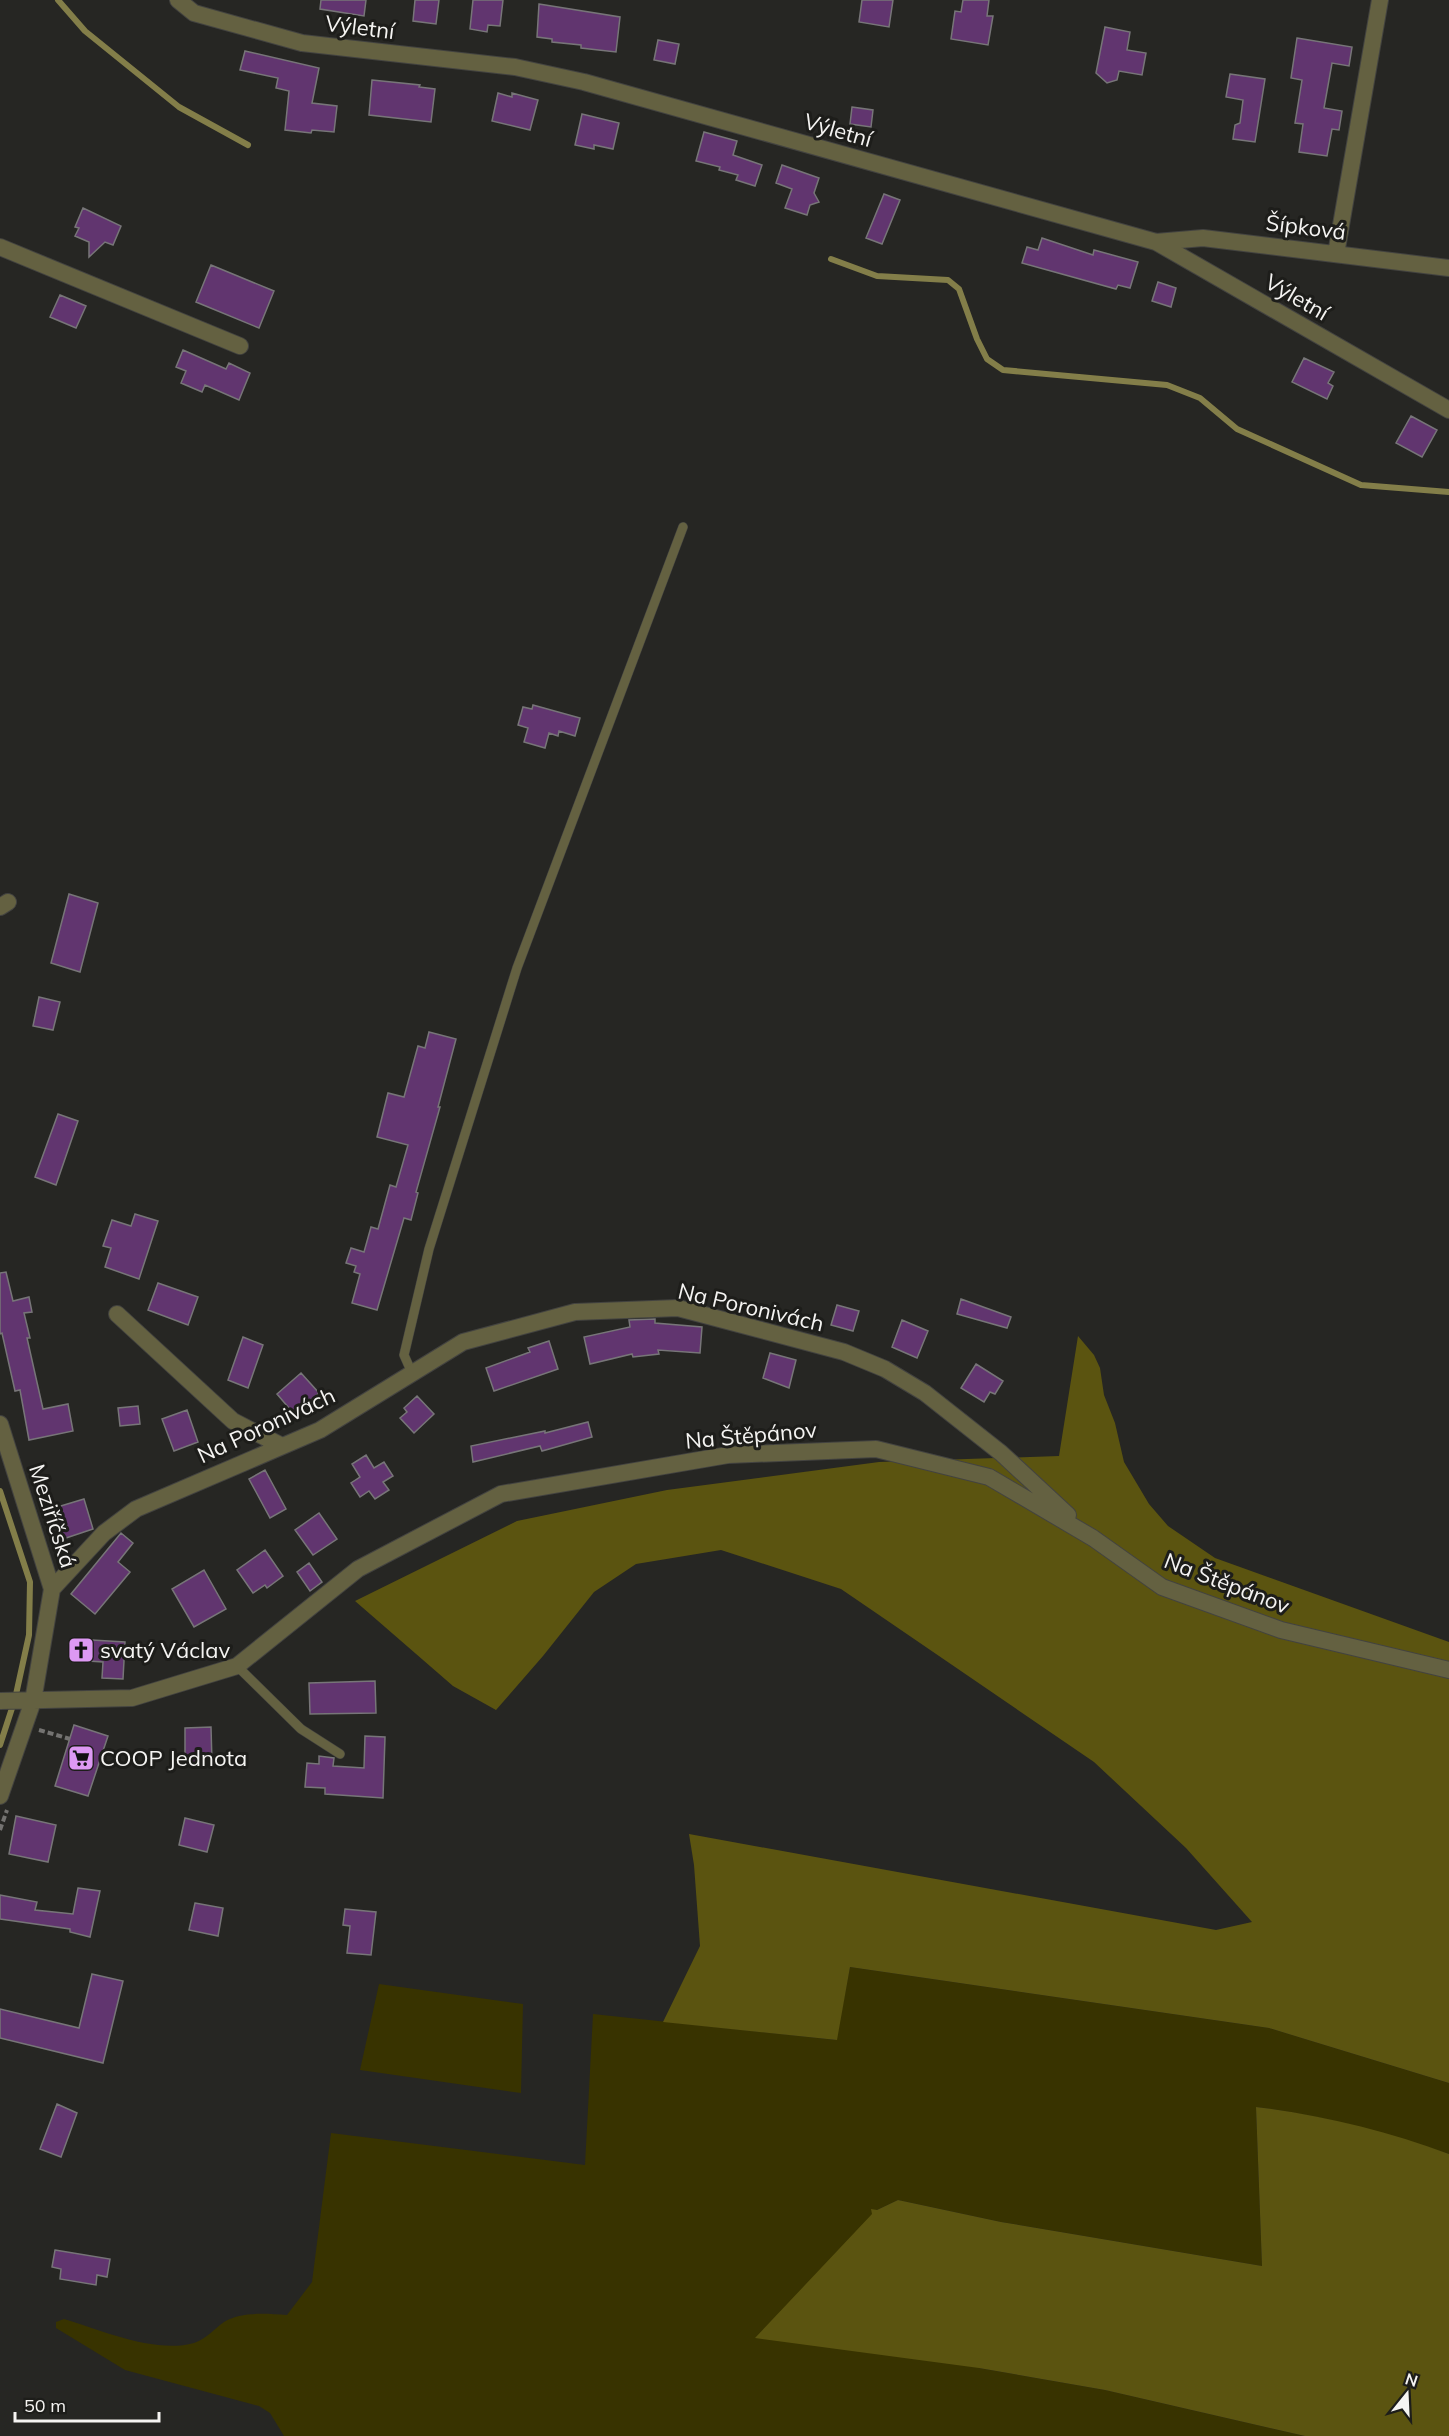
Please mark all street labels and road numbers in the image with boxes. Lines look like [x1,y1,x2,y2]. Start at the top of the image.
street label: Výletní [324,9,398,45]
street label: Výletní [801,107,877,154]
street label: Šípková [1264,208,1348,246]
street label: Výletní [1260,268,1336,327]
street label: Na Poronivách [675,1277,827,1337]
street label: Na Poronivách [193,1381,339,1469]
street label: Na Štěpánov [684,1415,818,1455]
street label: Meziříčská [23,1461,83,1571]
street label: Na Štěpánov [1160,1546,1294,1620]

